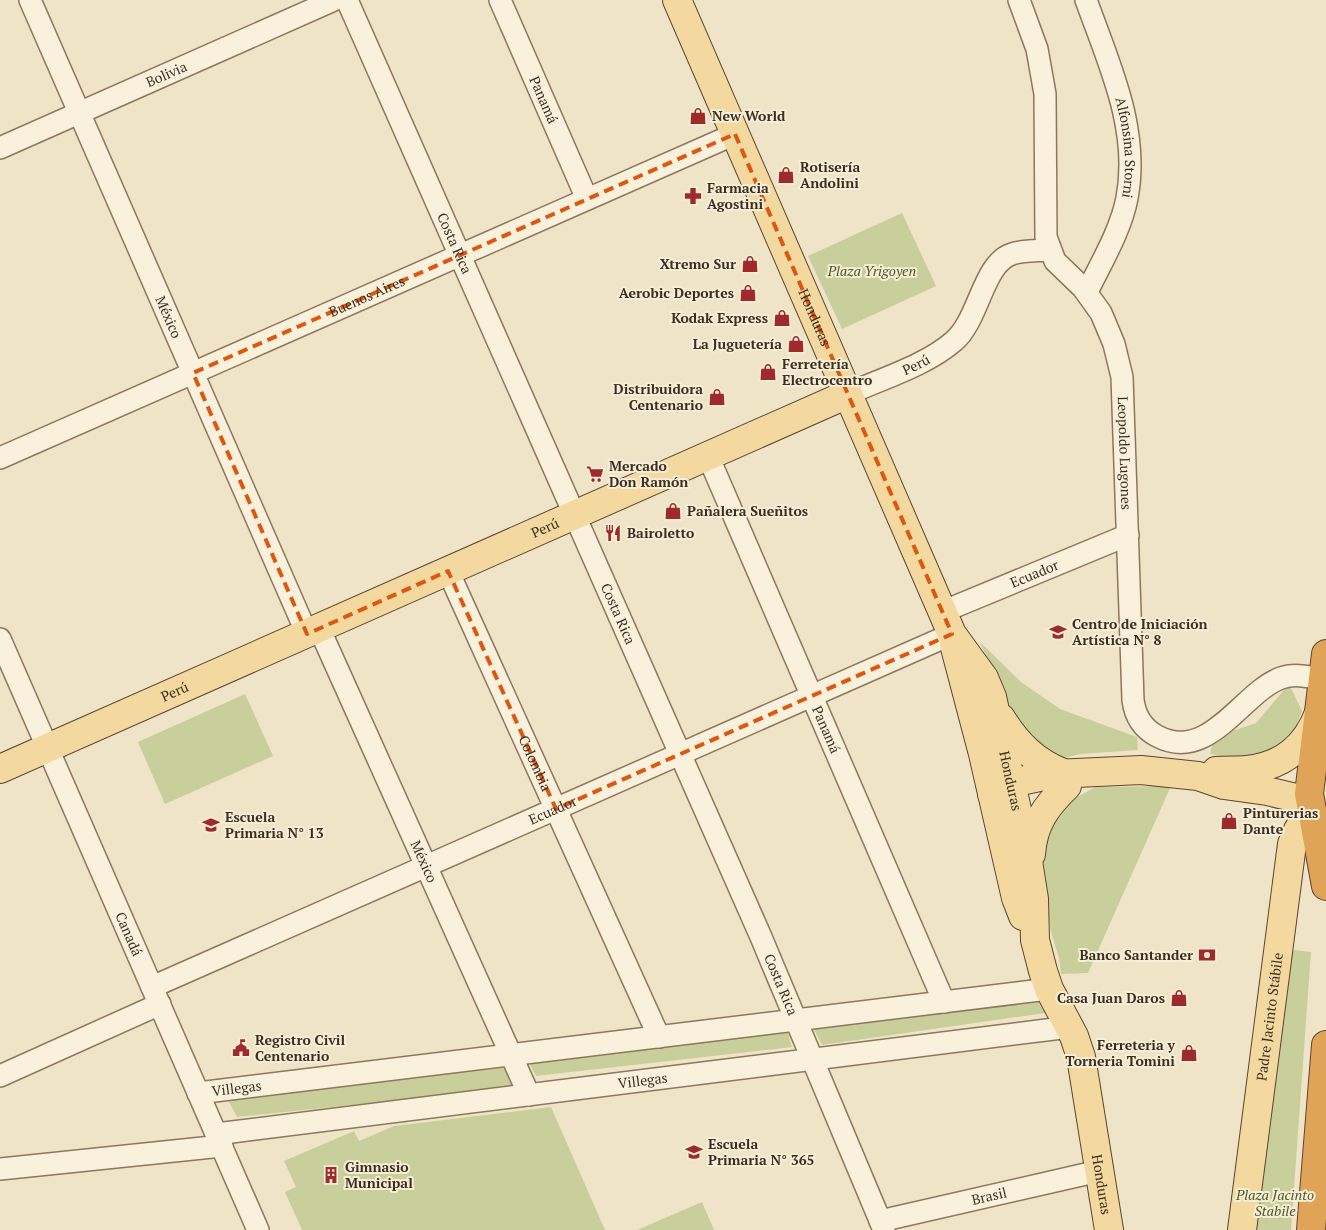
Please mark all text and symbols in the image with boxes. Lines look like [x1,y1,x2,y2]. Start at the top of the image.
street label: Bolivia [143,56,190,91]
street label: Panamá [525,73,563,126]
street label: Alfonsina Storni [1111,95,1140,200]
shop icon: New World [688,106,708,126]
place label: New World [712,106,786,125]
place label: Rotisería Andolini [800,157,860,192]
shop icon: Rotisería Andolini [776,165,796,185]
place label: Farmacia Agostini [707,178,769,213]
pharmacy icon: Farmacia Agostini [683,186,703,206]
street label: Costa Rica [433,210,477,277]
place label: Xtremo Sur [660,254,736,273]
shop icon: Xtremo Sur [740,254,760,274]
park label: Plaza Yrigoyen [827,261,916,280]
street label: Buenos Aires [326,271,408,321]
place label: Aerobic Deportes [619,283,734,302]
shop icon: Aerobic Deportes [738,283,758,303]
street label: Honduras [794,286,836,349]
street label: México [151,293,187,341]
place label: Kodak Express [671,308,768,327]
shop icon: Kodak Express [772,308,792,328]
place label: La Juguetería [693,334,782,353]
shop icon: La Juguetería [786,334,806,354]
street label: Perú [899,350,933,379]
place label: Ferretería Electrocentro [782,354,872,389]
shop icon: Ferretería Electrocentro [758,362,778,382]
place label: Distribuidora Centenario [613,379,703,414]
shop icon: Distribuidora Centenario [707,387,727,407]
street label: Leopoldo Lugones [1114,396,1137,510]
place label: Mercado Don Ramón [609,456,688,491]
supermarket icon: Mercado Don Ramón [585,464,605,484]
shop icon: Pañalera Sueñitos [663,501,683,521]
place label: Pañalera Sueñitos [687,501,808,520]
street label: Perú [528,513,562,542]
restaurant icon: Bairoletto [603,523,623,543]
place label: Bairoletto [627,523,694,542]
street label: Ecuador [1007,555,1062,592]
street label: Costa Rica [597,580,640,647]
place label: Centro de Iniciación Artística N° 8 [1072,614,1208,649]
school or university icon: Centro de Iniciación Artística N° 8 [1048,622,1068,642]
street label: Perú [158,677,191,706]
street label: Panamá [808,703,845,756]
street label: Colombia [515,732,556,794]
street label: Honduras [995,749,1027,812]
street label: Ecuador [525,791,580,829]
place label: Pinturerias Dante [1243,803,1318,838]
place label: Escuela Primaria N° 13 [225,807,324,842]
shop icon: Pinturerias Dante [1219,811,1239,831]
school or university icon: Escuela Primaria N° 13 [201,815,221,835]
street label: México [407,837,442,886]
street label: Canadá [111,909,147,959]
place label: Banco Santander [1079,945,1193,964]
bank icon: Banco Santander [1197,945,1217,965]
street label: Costa Rica [760,951,803,1018]
street label: Padre Jacinto Stábile [1251,951,1287,1082]
place label: Casa Juan Daros [1057,988,1165,1007]
shop icon: Casa Juan Daros [1169,988,1189,1008]
place label: Registro Civil Centenario [255,1030,345,1065]
place label: Ferreteria y Torneria Tomini [1065,1035,1176,1070]
public building icon: Registro Civil Centenario [231,1038,251,1058]
shop icon: Ferreteria y Torneria Tomini [1179,1043,1199,1063]
street label: Villegas [617,1068,668,1093]
street label: Villegas [211,1075,263,1100]
place label: Escuela Primaria N° 365 [708,1134,814,1169]
school or university icon: Escuela Primaria N° 365 [684,1142,704,1162]
street label: Honduras [1088,1153,1116,1216]
place label: Gimnasio Municipal [345,1157,413,1192]
building icon: Gimnasio Municipal [321,1165,341,1185]
street label: Brasil [970,1182,1009,1209]
park label: Plaza Jacinto Stabile [1235,1185,1314,1220]

